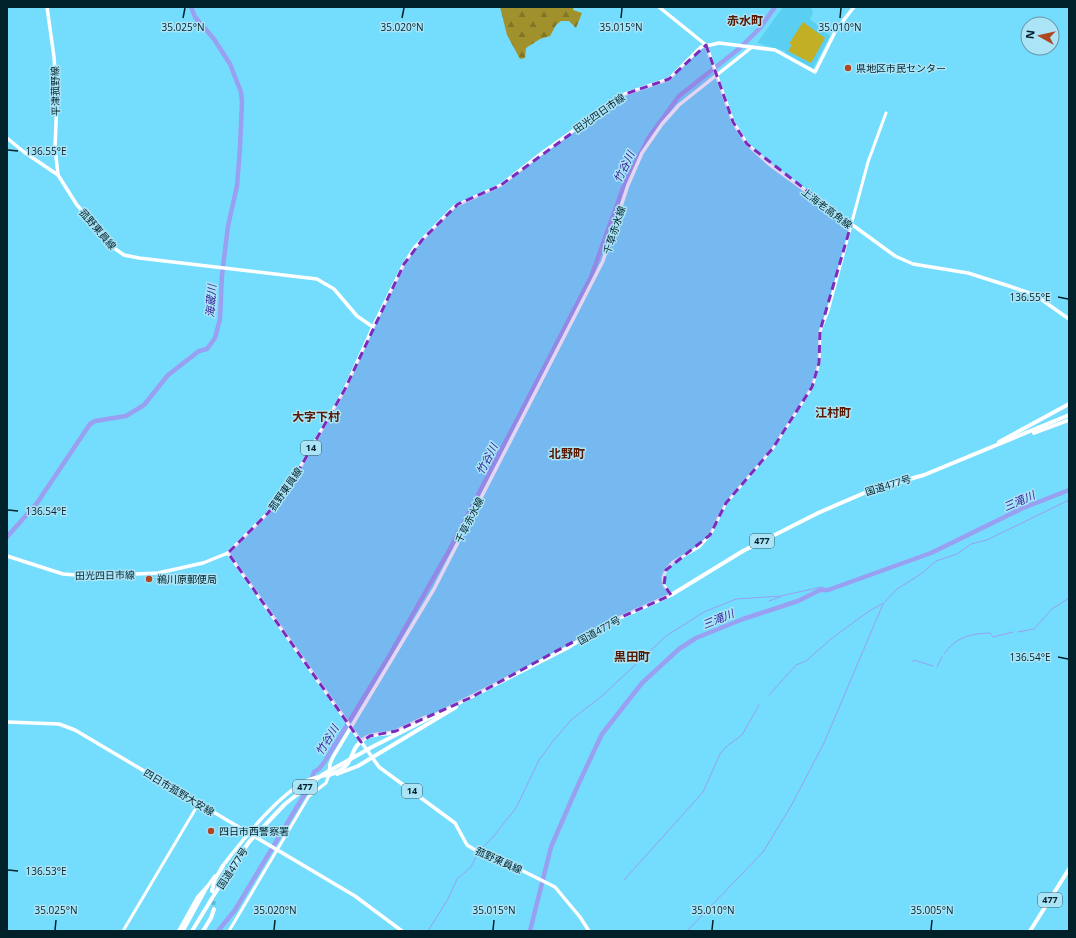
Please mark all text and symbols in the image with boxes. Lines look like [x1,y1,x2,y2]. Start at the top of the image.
district label: 赤水町 [727,12,763,29]
north arrow [1020,16,1060,56]
text: 35.025°N [161,20,205,34]
text: 35.020°N [380,20,424,34]
text: 35.015°N [599,20,643,34]
text: 35.010°N [818,20,862,34]
text: N [1022,29,1038,40]
place label: 県地区市民センター [856,61,946,75]
marker: 県地区市民センター [843,63,853,73]
street label: 平津菰野線 [48,66,62,116]
street label: 田光四日市線 [570,90,628,136]
text: 136.55°E [25,144,67,158]
water label: 竹谷川 [610,148,638,185]
street label: 上海老高角線 [799,184,855,232]
street label: 千草赤水線 [600,204,628,256]
street label: 菰野東員線 [76,206,120,252]
water label: 海蔵川 [202,283,219,318]
text: 136.55°E [1009,290,1051,304]
district label: 江村町 [815,404,851,421]
district label: 大字下村 [292,408,340,425]
water label: 竹谷川 [472,440,501,477]
road number: 14 [301,441,321,455]
district label: 北野町 [549,445,585,462]
street label: 菰野東員線 [265,465,305,513]
street label: 国道477号 [863,471,913,499]
water label: 三滝川 [1001,487,1038,514]
street label: 千草赤水線 [451,495,487,545]
text: 136.54°E [25,504,67,518]
road number: 477 [750,534,774,548]
street label: 田光四日市線 [75,567,135,583]
place label: 鵜川原郵便局 [157,572,217,586]
marker: 鵜川原郵便局 [144,574,154,584]
water label: 三滝川 [700,605,737,632]
street label: 国道477号 [575,612,623,648]
district label: 黒田町 [614,648,650,665]
text: 136.54°E [1009,650,1051,664]
water label: 竹谷川 [311,721,342,758]
street label: 四日市菰野大安線 [141,765,217,819]
road number: 477 [293,780,317,794]
road number: 14 [402,784,422,798]
place label: 四日市西警察署 [219,824,289,838]
marker: 四日市西警察署 [206,826,216,836]
street label: 菰野東員線 [473,843,525,877]
street label: 国道477号 [213,844,251,892]
text: 136.53°E [25,864,67,878]
road number: 477 [1038,893,1062,907]
text: 35.025°N [34,903,78,917]
text: 35.020°N [253,903,297,917]
text: 35.015°N [472,903,516,917]
text: 35.010°N [691,903,735,917]
text: 35.005°N [910,903,954,917]

